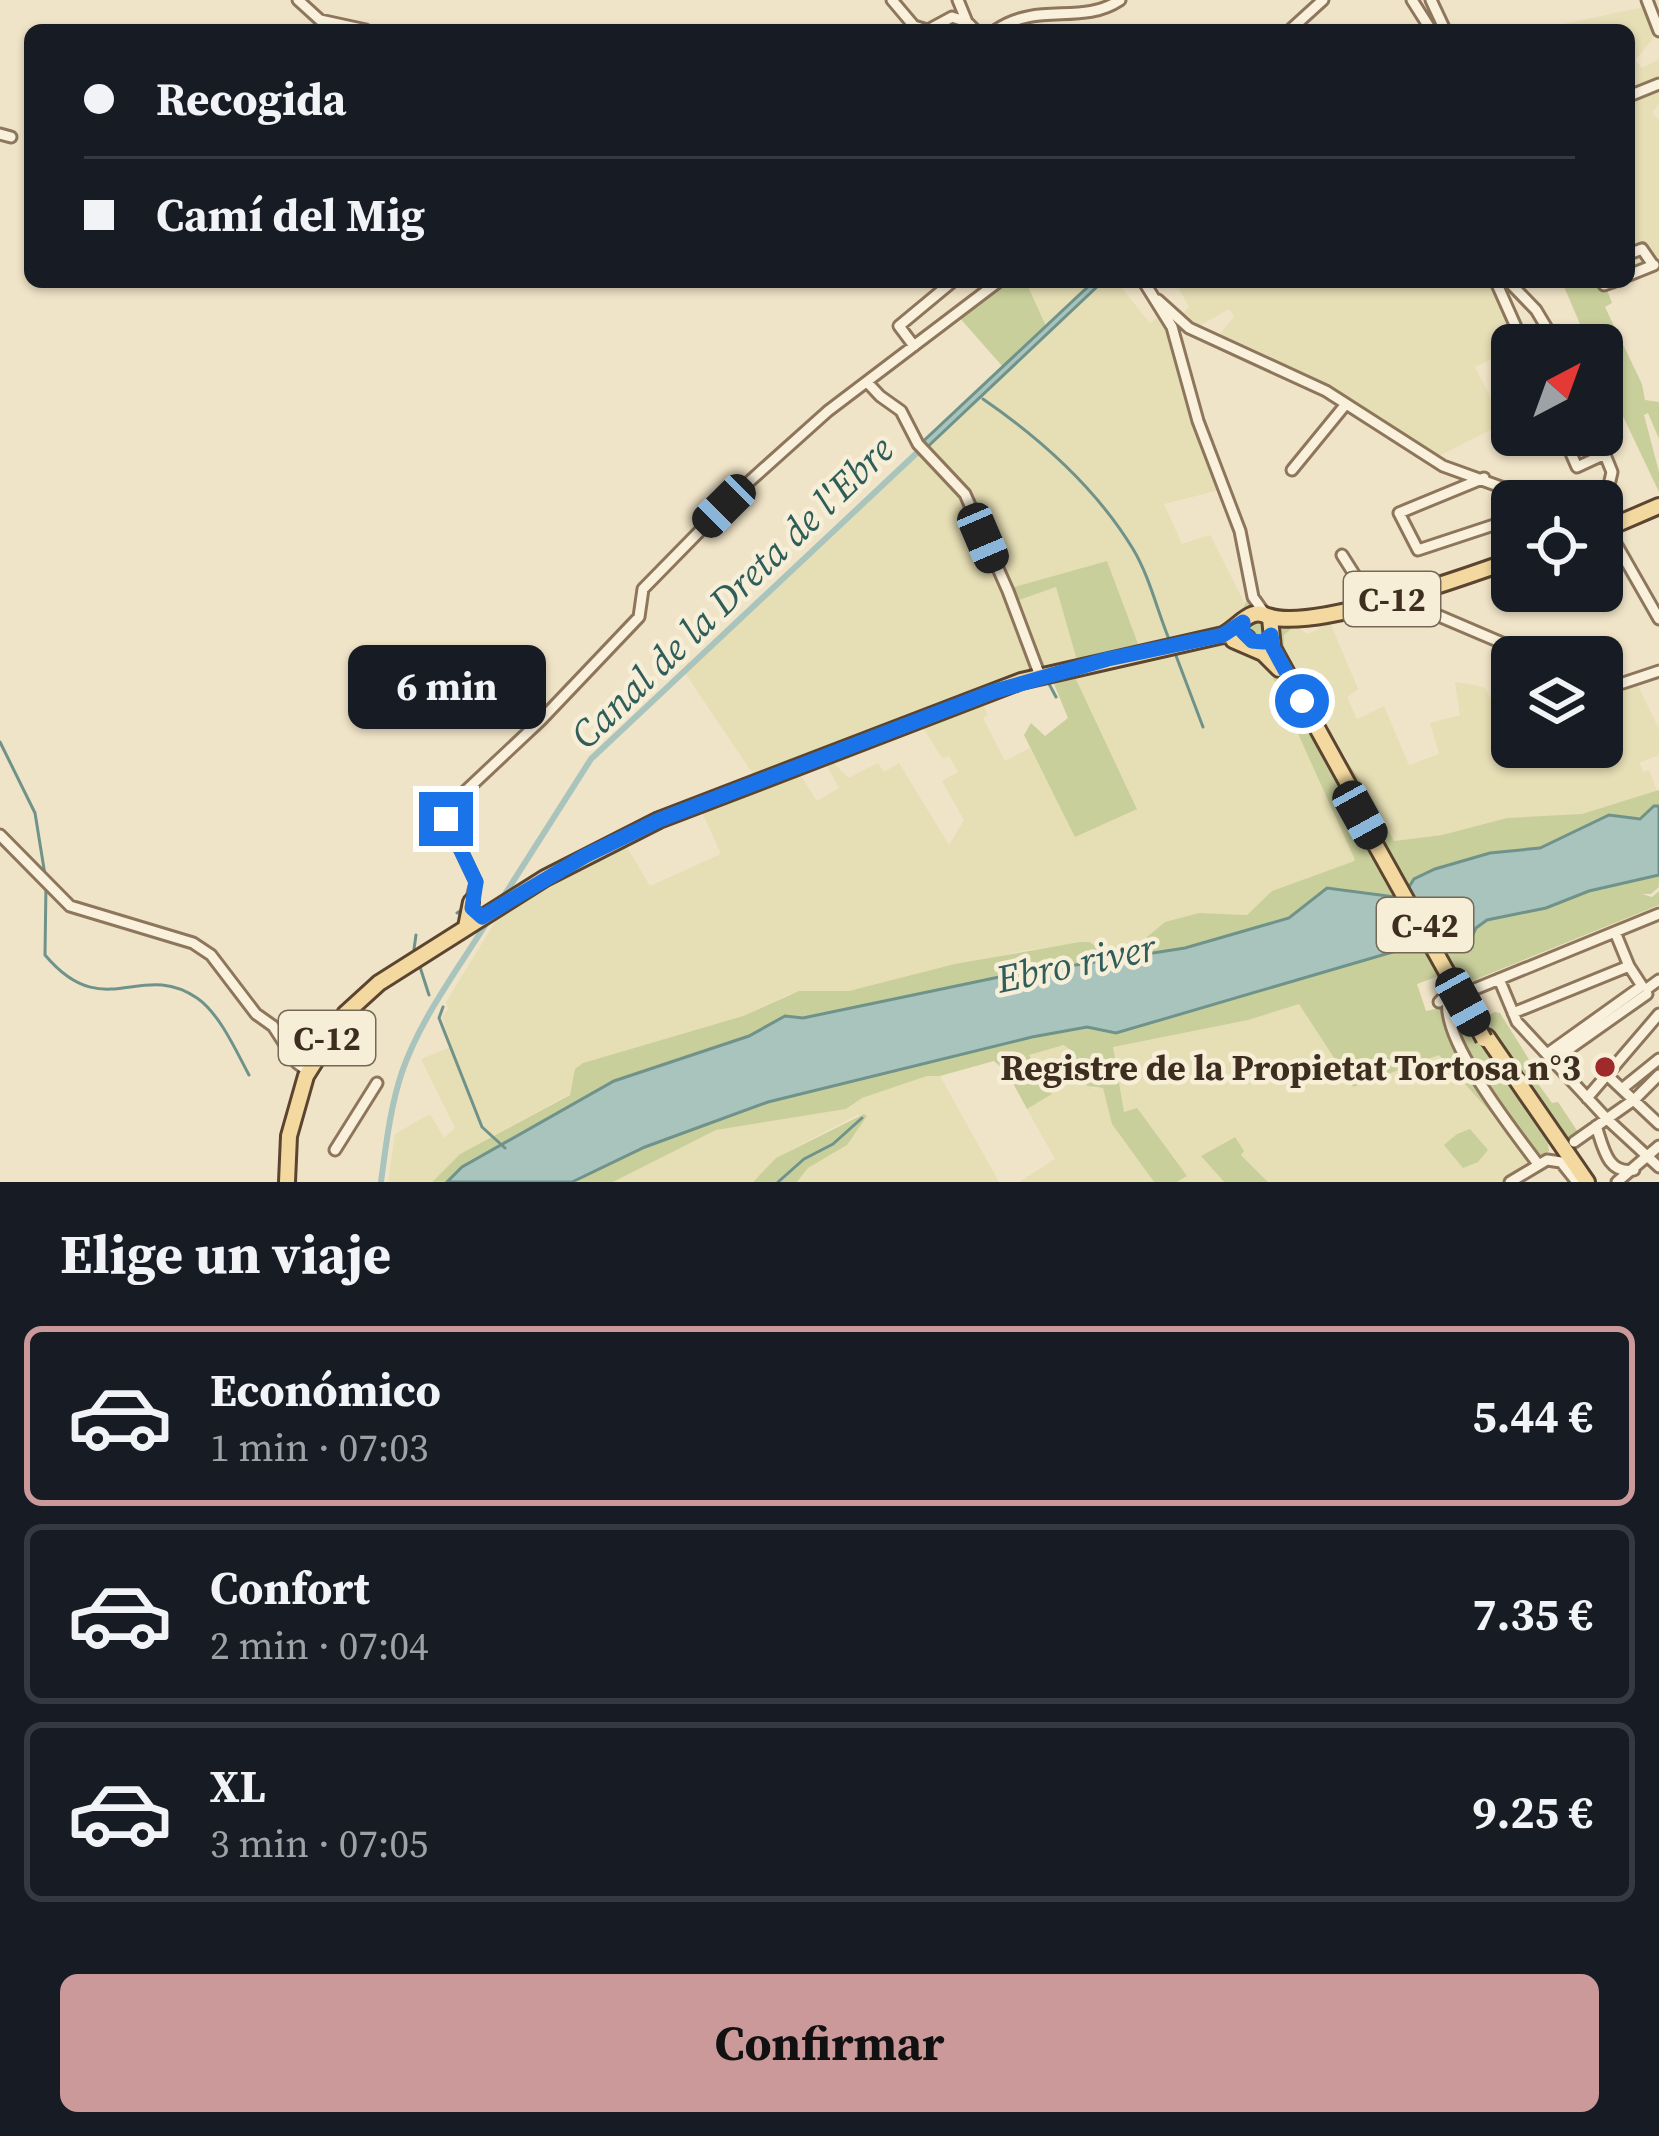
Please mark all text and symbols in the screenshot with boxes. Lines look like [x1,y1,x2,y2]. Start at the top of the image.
text: Recogida [156,68,346,130]
text: Camí del Mig [156,184,425,246]
north arrow [1491,324,1623,456]
map controls [1491,324,1623,768]
water label: Canal de la Dreta de l'Ebre [559,424,905,760]
car [686,468,762,544]
button: locate [1491,480,1623,612]
car [952,498,1014,578]
road number: C-12 [1344,572,1440,626]
button: layers [1491,636,1623,768]
callout: 6 min [347,645,545,729]
text: 6 min [396,660,498,713]
route start [1275,674,1329,728]
car [1327,775,1393,855]
route end [419,792,473,846]
road number: C-42 [1377,898,1473,952]
water label: Ebro river [990,920,1162,1006]
car [1430,962,1496,1042]
road number: C-12 [279,1011,375,1065]
place label: Registre de la Propietat Tortosa n°3 [1000,1043,1581,1092]
marker: Registre de la Propietat Tortosa n°3 [1592,1054,1618,1080]
text: Elige un viaje [60,1217,391,1291]
text: Económico [210,1359,441,1421]
icon: car [66,1362,174,1470]
text: 5.44 € [1472,1385,1593,1447]
text: 1 min · 07:03 [210,1421,429,1474]
text: Confort [210,1557,370,1619]
icon: car [66,1560,174,1668]
text: 7.35 € [1472,1583,1593,1645]
text: 2 min · 07:04 [210,1619,429,1672]
text: XL [210,1755,266,1817]
icon: car [66,1758,174,1866]
text: 9.25 € [1472,1781,1593,1843]
text: 3 min · 07:05 [210,1817,429,1870]
button: Confirmar [60,1974,1599,2112]

